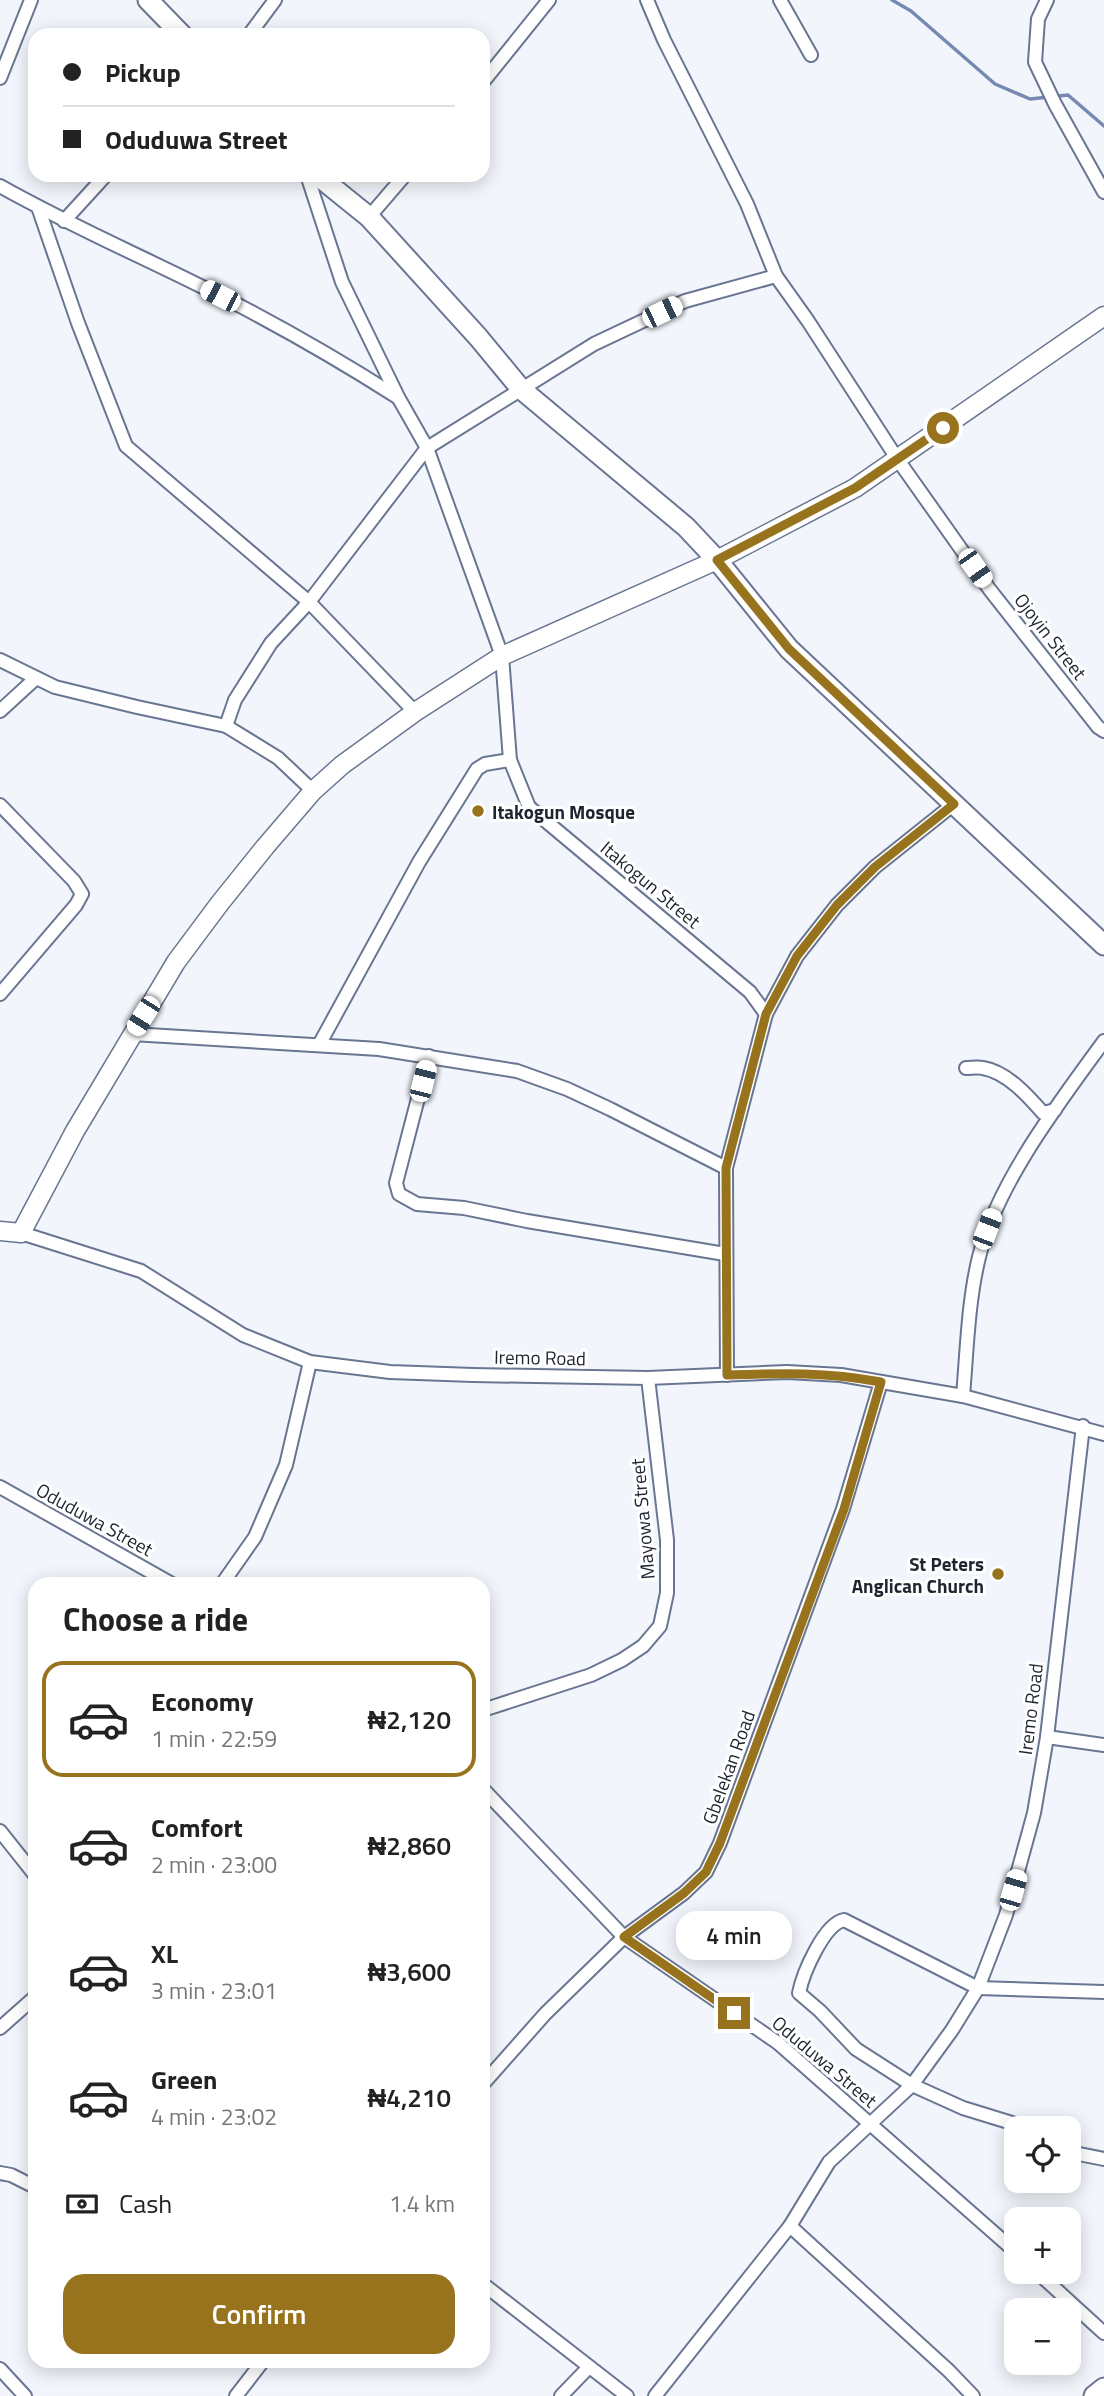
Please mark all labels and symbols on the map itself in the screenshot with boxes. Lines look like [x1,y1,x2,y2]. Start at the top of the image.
car [197,277,244,315]
car [639,293,686,331]
route start [927,412,959,444]
car [955,545,996,591]
street label: Ojoyin Street [1008,586,1094,686]
place label: Itakogun Mosque [492,797,635,826]
marker: Itakogun Mosque [470,803,486,819]
street label: Itakogun Street [595,833,708,935]
car [123,993,164,1039]
car [408,1058,439,1104]
car [970,1206,1005,1252]
street label: Iremo Road [494,1342,586,1372]
street label: Mayowa Street [622,1457,662,1581]
street label: Oduduwa Street [31,1475,159,1563]
place label: St Peters Anglican Church [852,1549,984,1600]
marker: St Peters Anglican Church [990,1566,1006,1582]
street label: Iremo Road [1010,1662,1050,1756]
street label: Gbelekan Road [694,1706,762,1828]
car [998,1867,1029,1913]
callout: 4 min [676,1912,792,1960]
route end [718,1997,750,2029]
street label: Oduduwa Street [766,2008,884,2114]

